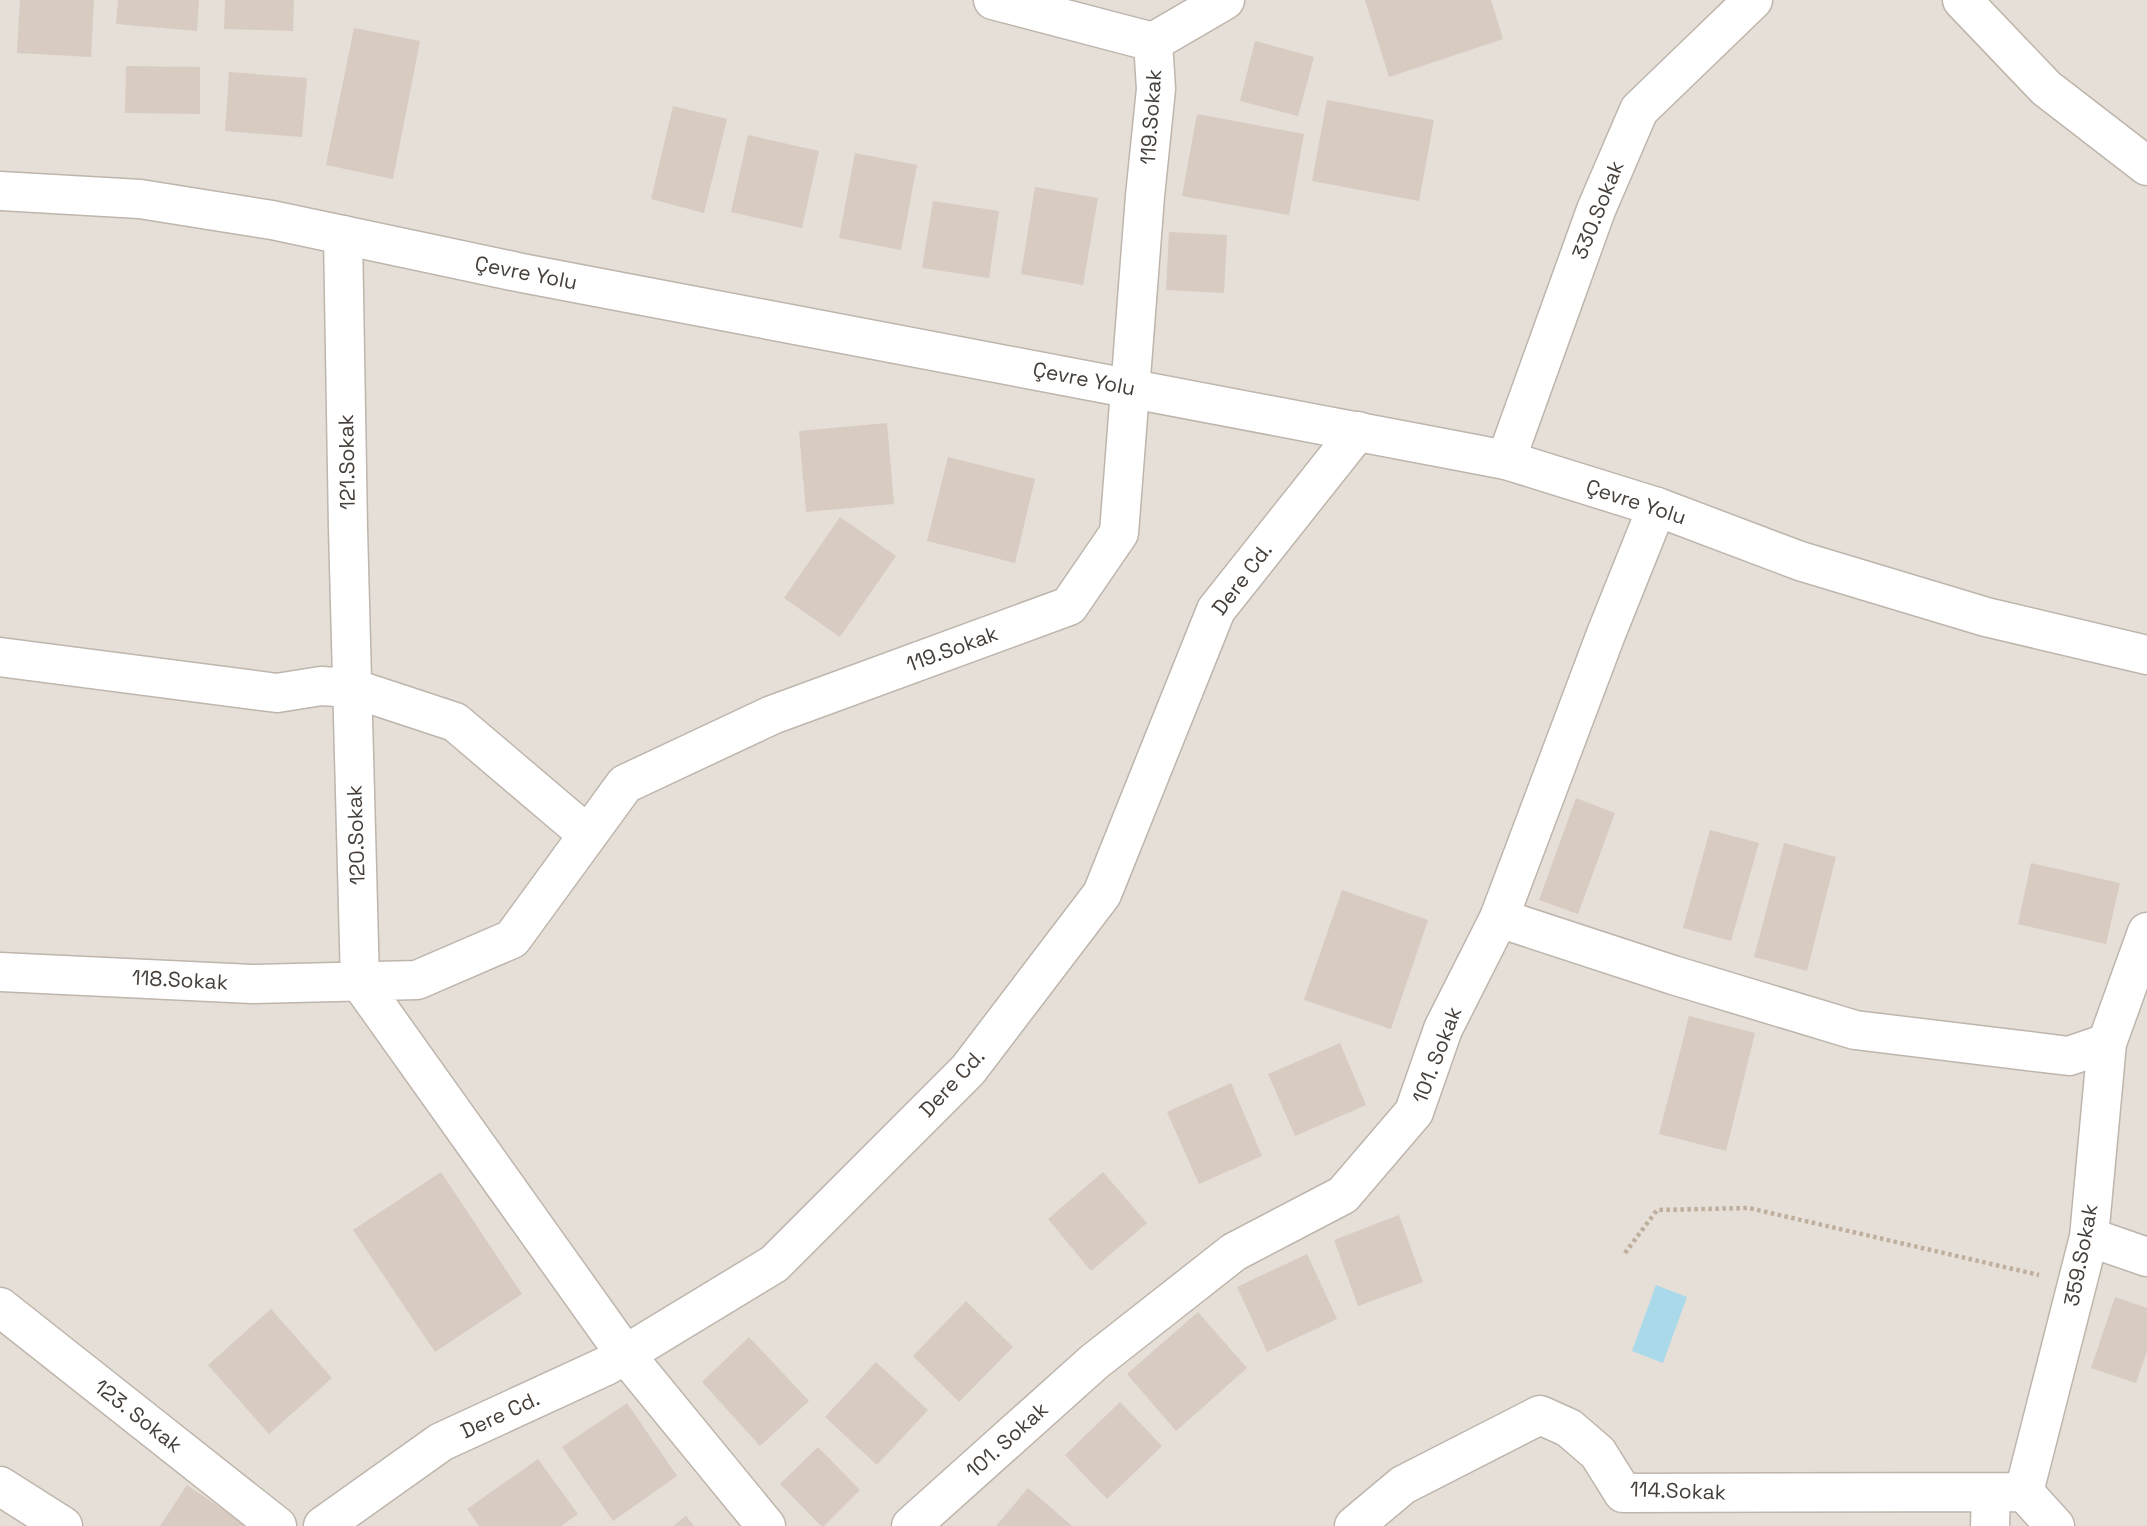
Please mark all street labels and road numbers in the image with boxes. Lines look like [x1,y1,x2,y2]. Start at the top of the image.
street label: 119.Sokak [1134,68,1167,166]
street label: 330.Sokak [1566,156,1630,263]
street label: Çevre Yolu [473,249,580,296]
street label: Çevre Yolu [1031,355,1138,402]
street label: 121.Sokak [332,414,361,510]
street label: Çevre Yolu [1583,473,1690,530]
street label: Dere Cd. [1206,537,1278,620]
street label: 119.Sokak [902,619,1001,678]
street label: 120.Sokak [340,784,371,886]
street label: 118.Sokak [131,964,229,996]
street label: 101. Sokak [1406,1003,1467,1107]
street label: Dere Cd. [913,1043,990,1123]
street label: 359.Sokak [2057,1202,2104,1308]
street label: 123. Sokak [89,1373,188,1458]
street label: Dere Cd. [456,1385,544,1445]
street label: 101. Sokak [960,1396,1053,1484]
street label: 114.Sokak [1629,1475,1727,1506]

